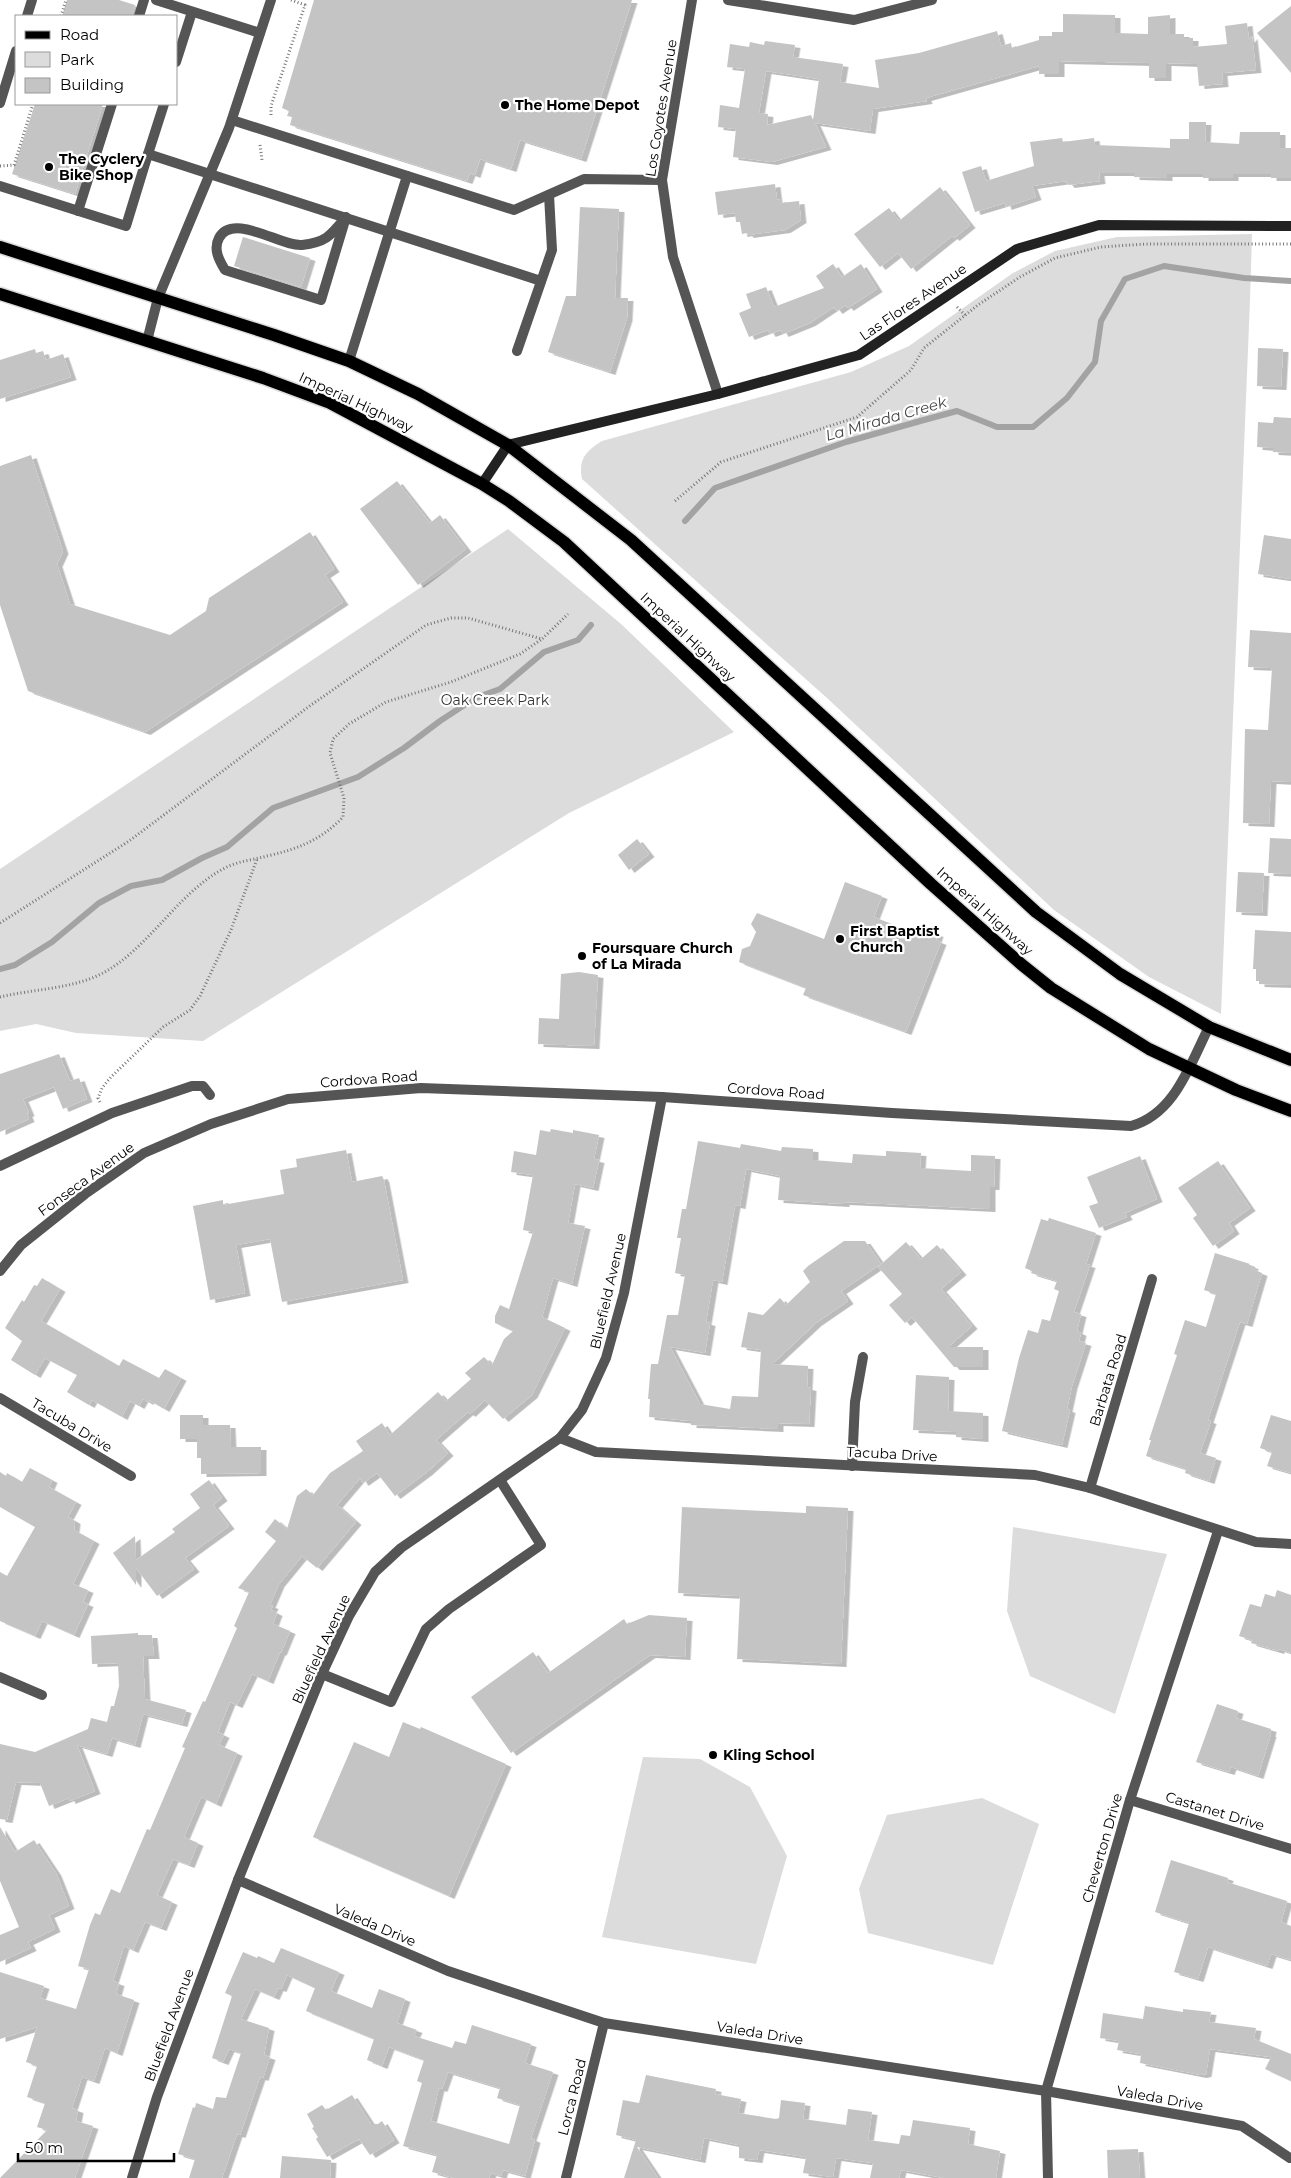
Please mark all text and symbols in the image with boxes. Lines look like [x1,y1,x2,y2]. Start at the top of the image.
legend [15,15,178,105]
text: Road [60,25,99,44]
street label: Los Coyotes Avenue [641,38,681,178]
text: Park [60,50,94,69]
text: Building [60,75,124,94]
place label: The Home Depot [515,96,640,114]
marker: The Home Depot [499,99,511,111]
place label: The Cyclery Bike Shop [59,150,145,184]
marker: The Cyclery Bike Shop [43,161,55,173]
street label: Las Flores Avenue [856,259,970,345]
street label: Imperial Highway [296,368,416,436]
water label: La Mirada Creek [823,392,950,445]
street label: Imperial Highway [637,588,740,686]
park label: Oak Creek Park [441,691,550,709]
street label: Imperial Highway [933,863,1037,959]
place label: First Baptist Church [850,922,940,956]
marker: First Baptist Church [834,933,846,945]
place label: Foursquare Church of La Mirada [592,939,733,973]
marker: Foursquare Church of La Mirada [576,950,588,962]
street label: Cordova Road [320,1067,418,1091]
street label: Cordova Road [727,1079,825,1103]
street label: Fonseca Avenue [34,1138,138,1220]
street label: Bluefield Avenue [586,1231,630,1351]
street label: Barbata Road [1085,1331,1131,1429]
street label: Tacuba Drive [28,1394,116,1456]
street label: Tacuba Drive [846,1443,938,1465]
street label: Bluefield Avenue [288,1591,354,1707]
place label: Kling School [723,1746,815,1764]
marker: Kling School [707,1749,719,1761]
street label: Castanet Drive [1163,1787,1267,1835]
street label: Cheverton Drive [1078,1791,1126,1905]
street label: Valeda Drive [331,1900,419,1950]
street label: Bluefield Avenue [140,1966,198,2084]
street label: Valeda Drive [715,2017,805,2049]
street label: Lorca Road [554,2057,590,2137]
street label: Valeda Drive [1115,2082,1205,2114]
scale bar [18,2130,174,2162]
text: 50 m [25,2138,63,2157]

